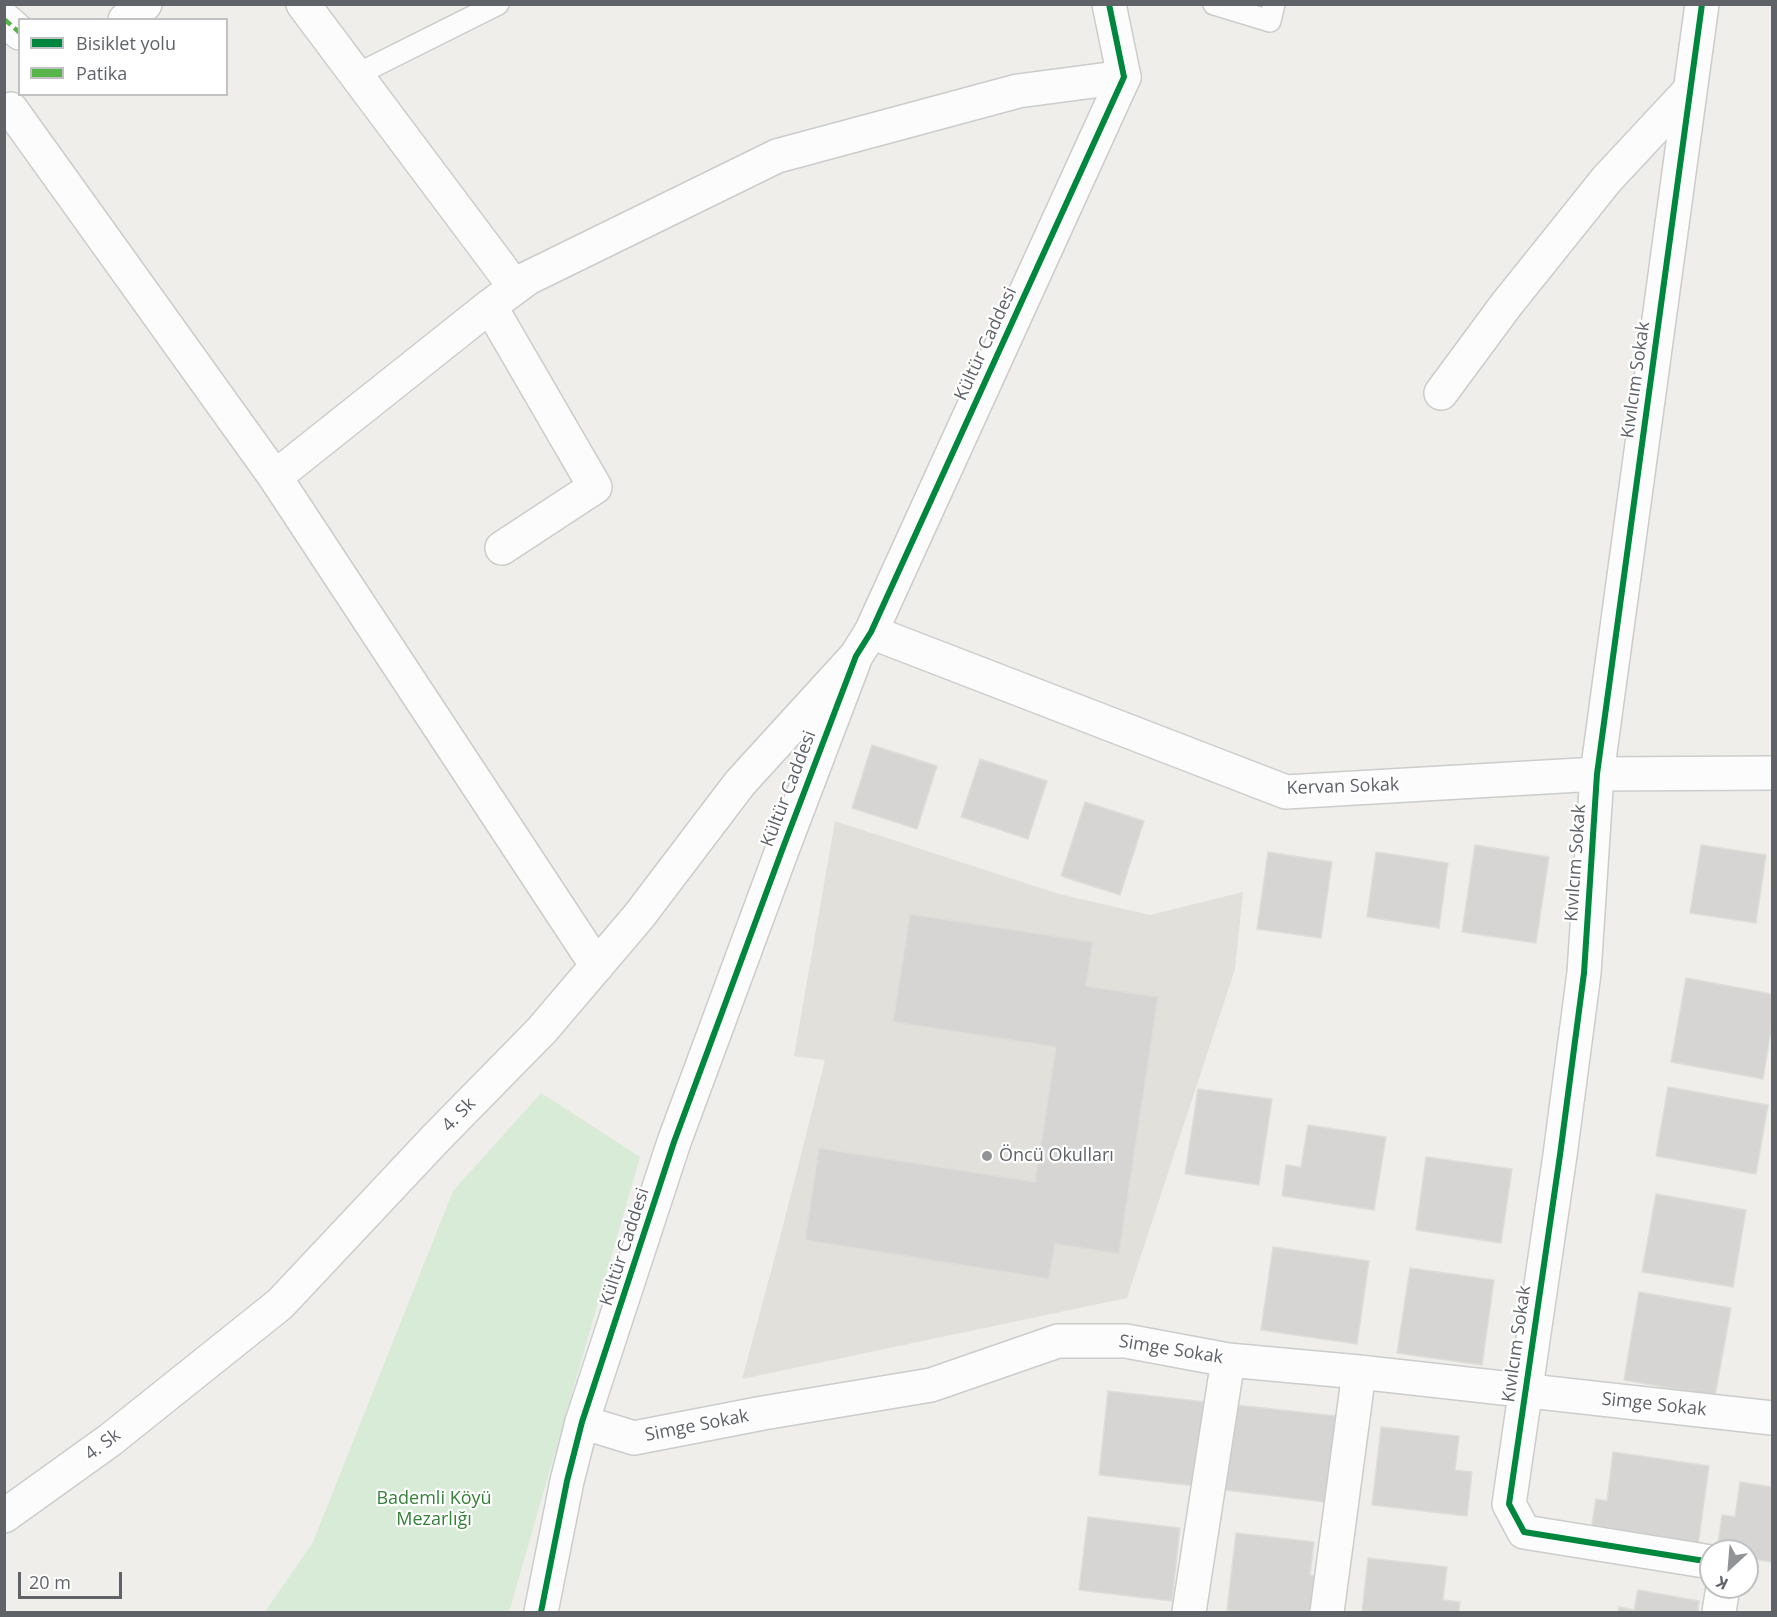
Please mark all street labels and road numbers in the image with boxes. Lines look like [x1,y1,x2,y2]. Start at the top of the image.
street label: Kültür Caddesi [950,284,1022,404]
street label: Kıvılcım Sokak [1617,320,1655,440]
street label: Kültür Caddesi [757,728,821,850]
street label: Kervan Sokak [1286,774,1400,800]
street label: Kıvılcım Sokak [1561,804,1591,922]
street label: 4. Sk [438,1093,480,1137]
street label: Kültür Caddesi [596,1185,654,1309]
street label: Kıvılcım Sokak [1498,1284,1536,1404]
street label: Simge Sokak [1117,1331,1225,1369]
street label: Simge Sokak [1601,1389,1707,1421]
street label: Simge Sokak [643,1405,751,1447]
street label: 4. Sk [81,1425,125,1465]

